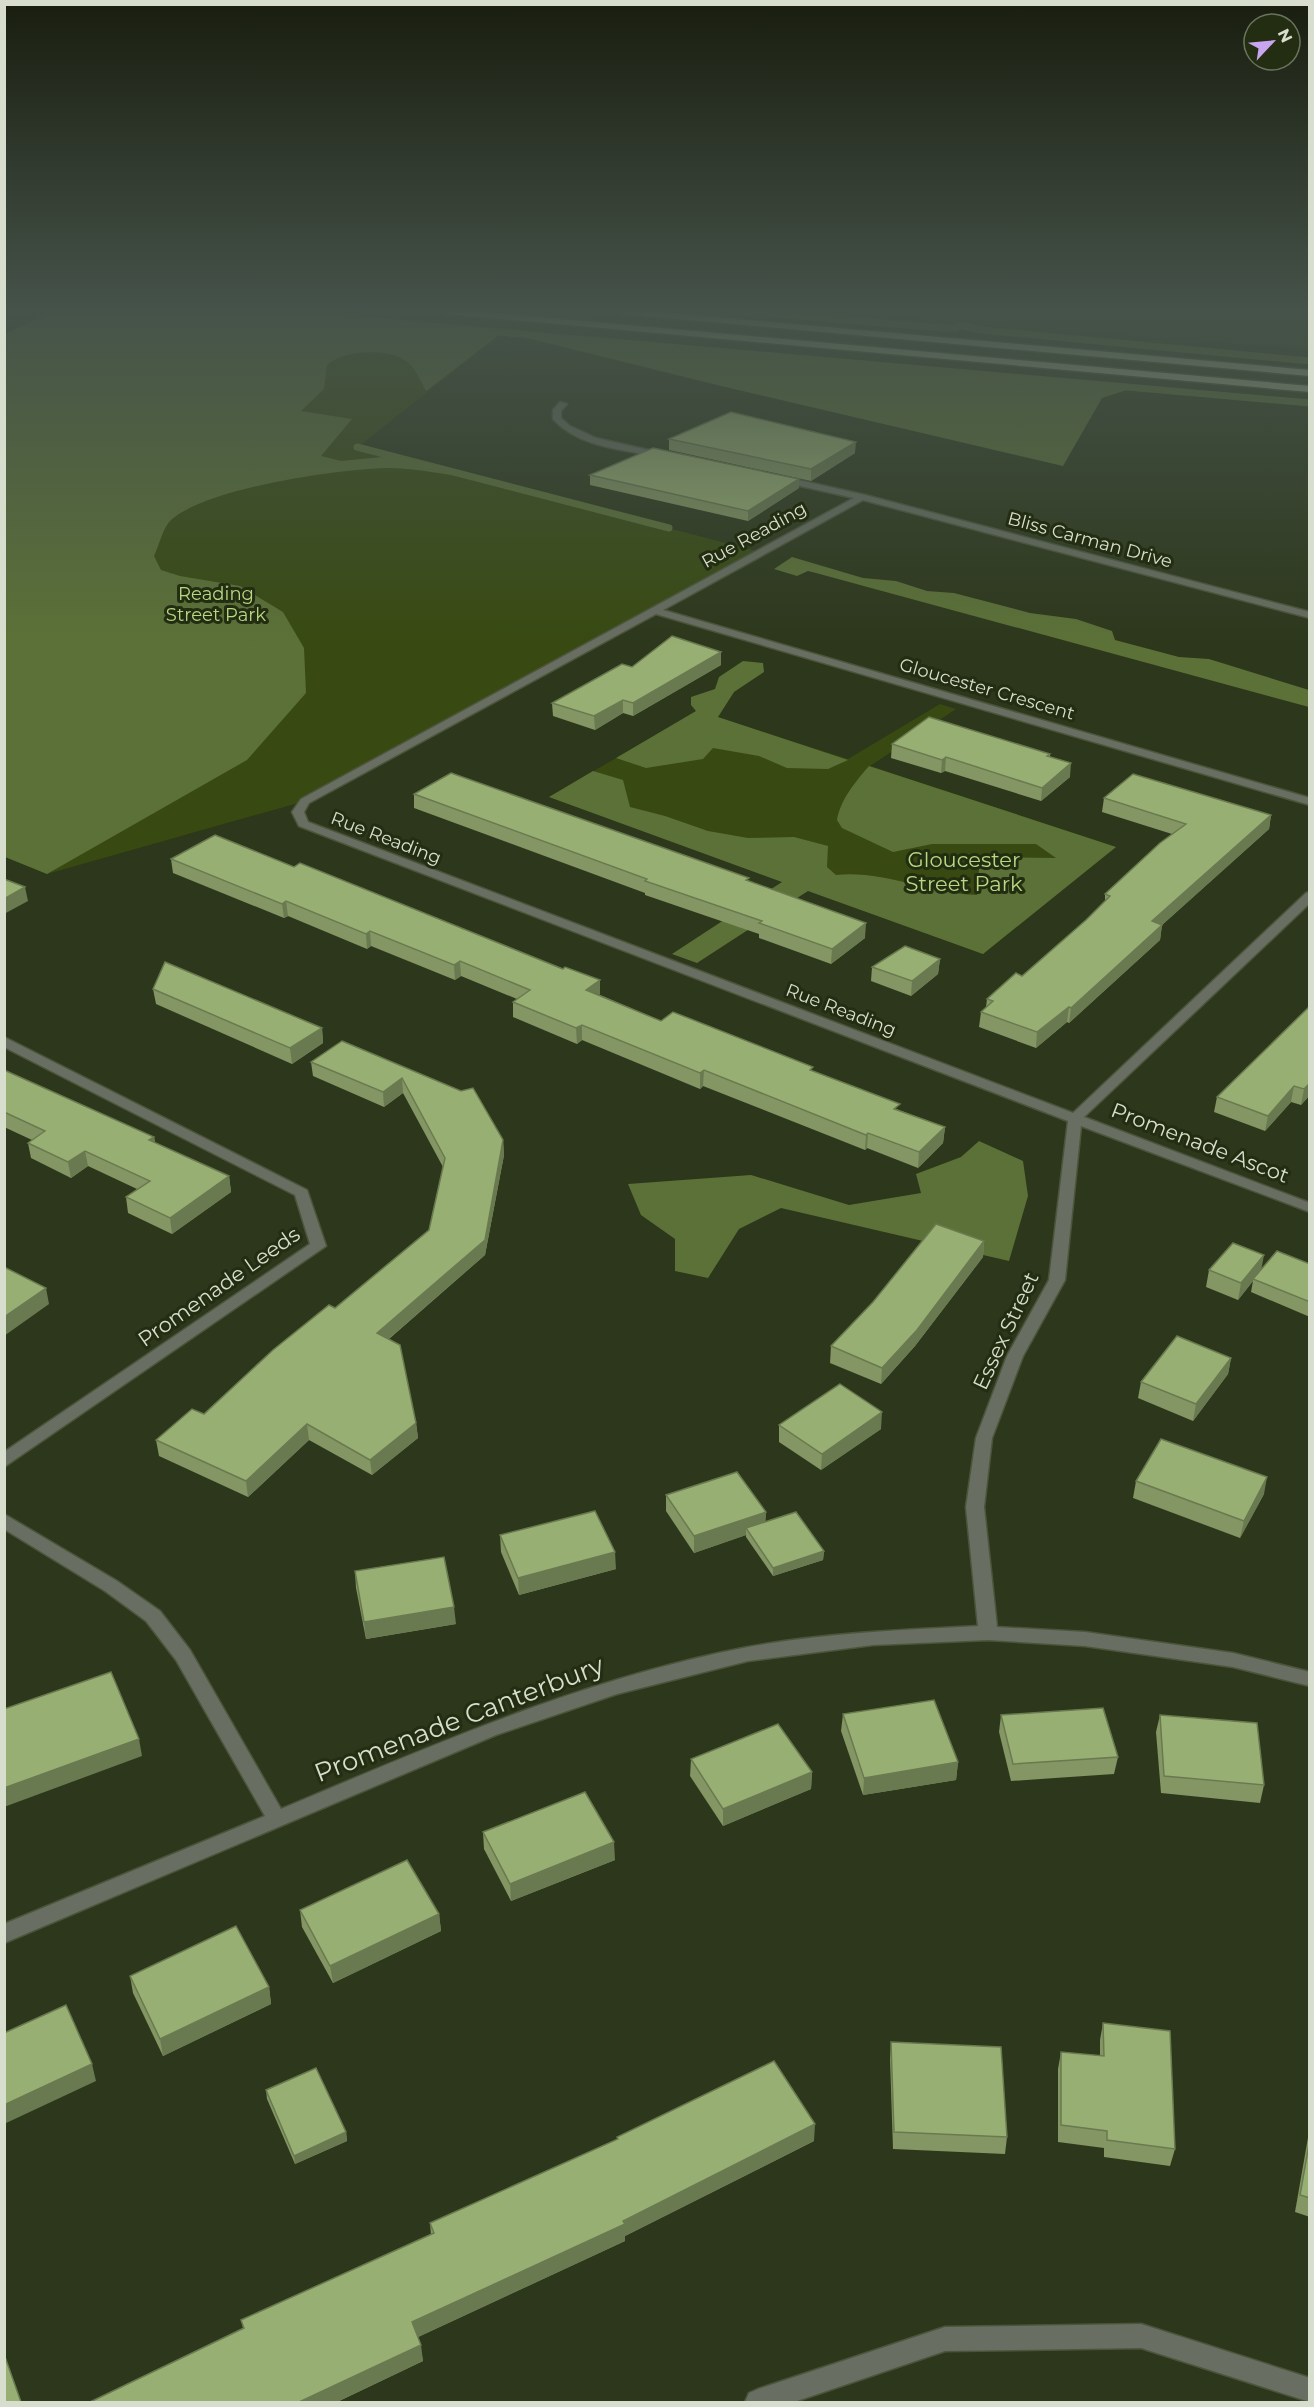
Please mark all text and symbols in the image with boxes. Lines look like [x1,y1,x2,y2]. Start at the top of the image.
north arrow [1242,12,1302,72]
text: N [1274,26,1296,46]
street label: Rue Reading [698,497,810,573]
street label: Bliss Carman Drive [1005,507,1175,573]
park label: Reading Street Park [166,583,266,626]
street label: Gloucester Crescent [897,653,1077,725]
street label: Rue Reading [328,807,444,869]
park label: Gloucester Street Park [906,847,1023,896]
street label: Rue Reading [783,979,899,1041]
street label: Promenade Ascot [1108,1097,1293,1188]
street label: Promenade Leeds [133,1221,305,1352]
street label: Essex Street [967,1268,1044,1394]
street label: Promenade Canterbury [310,1649,609,1789]

